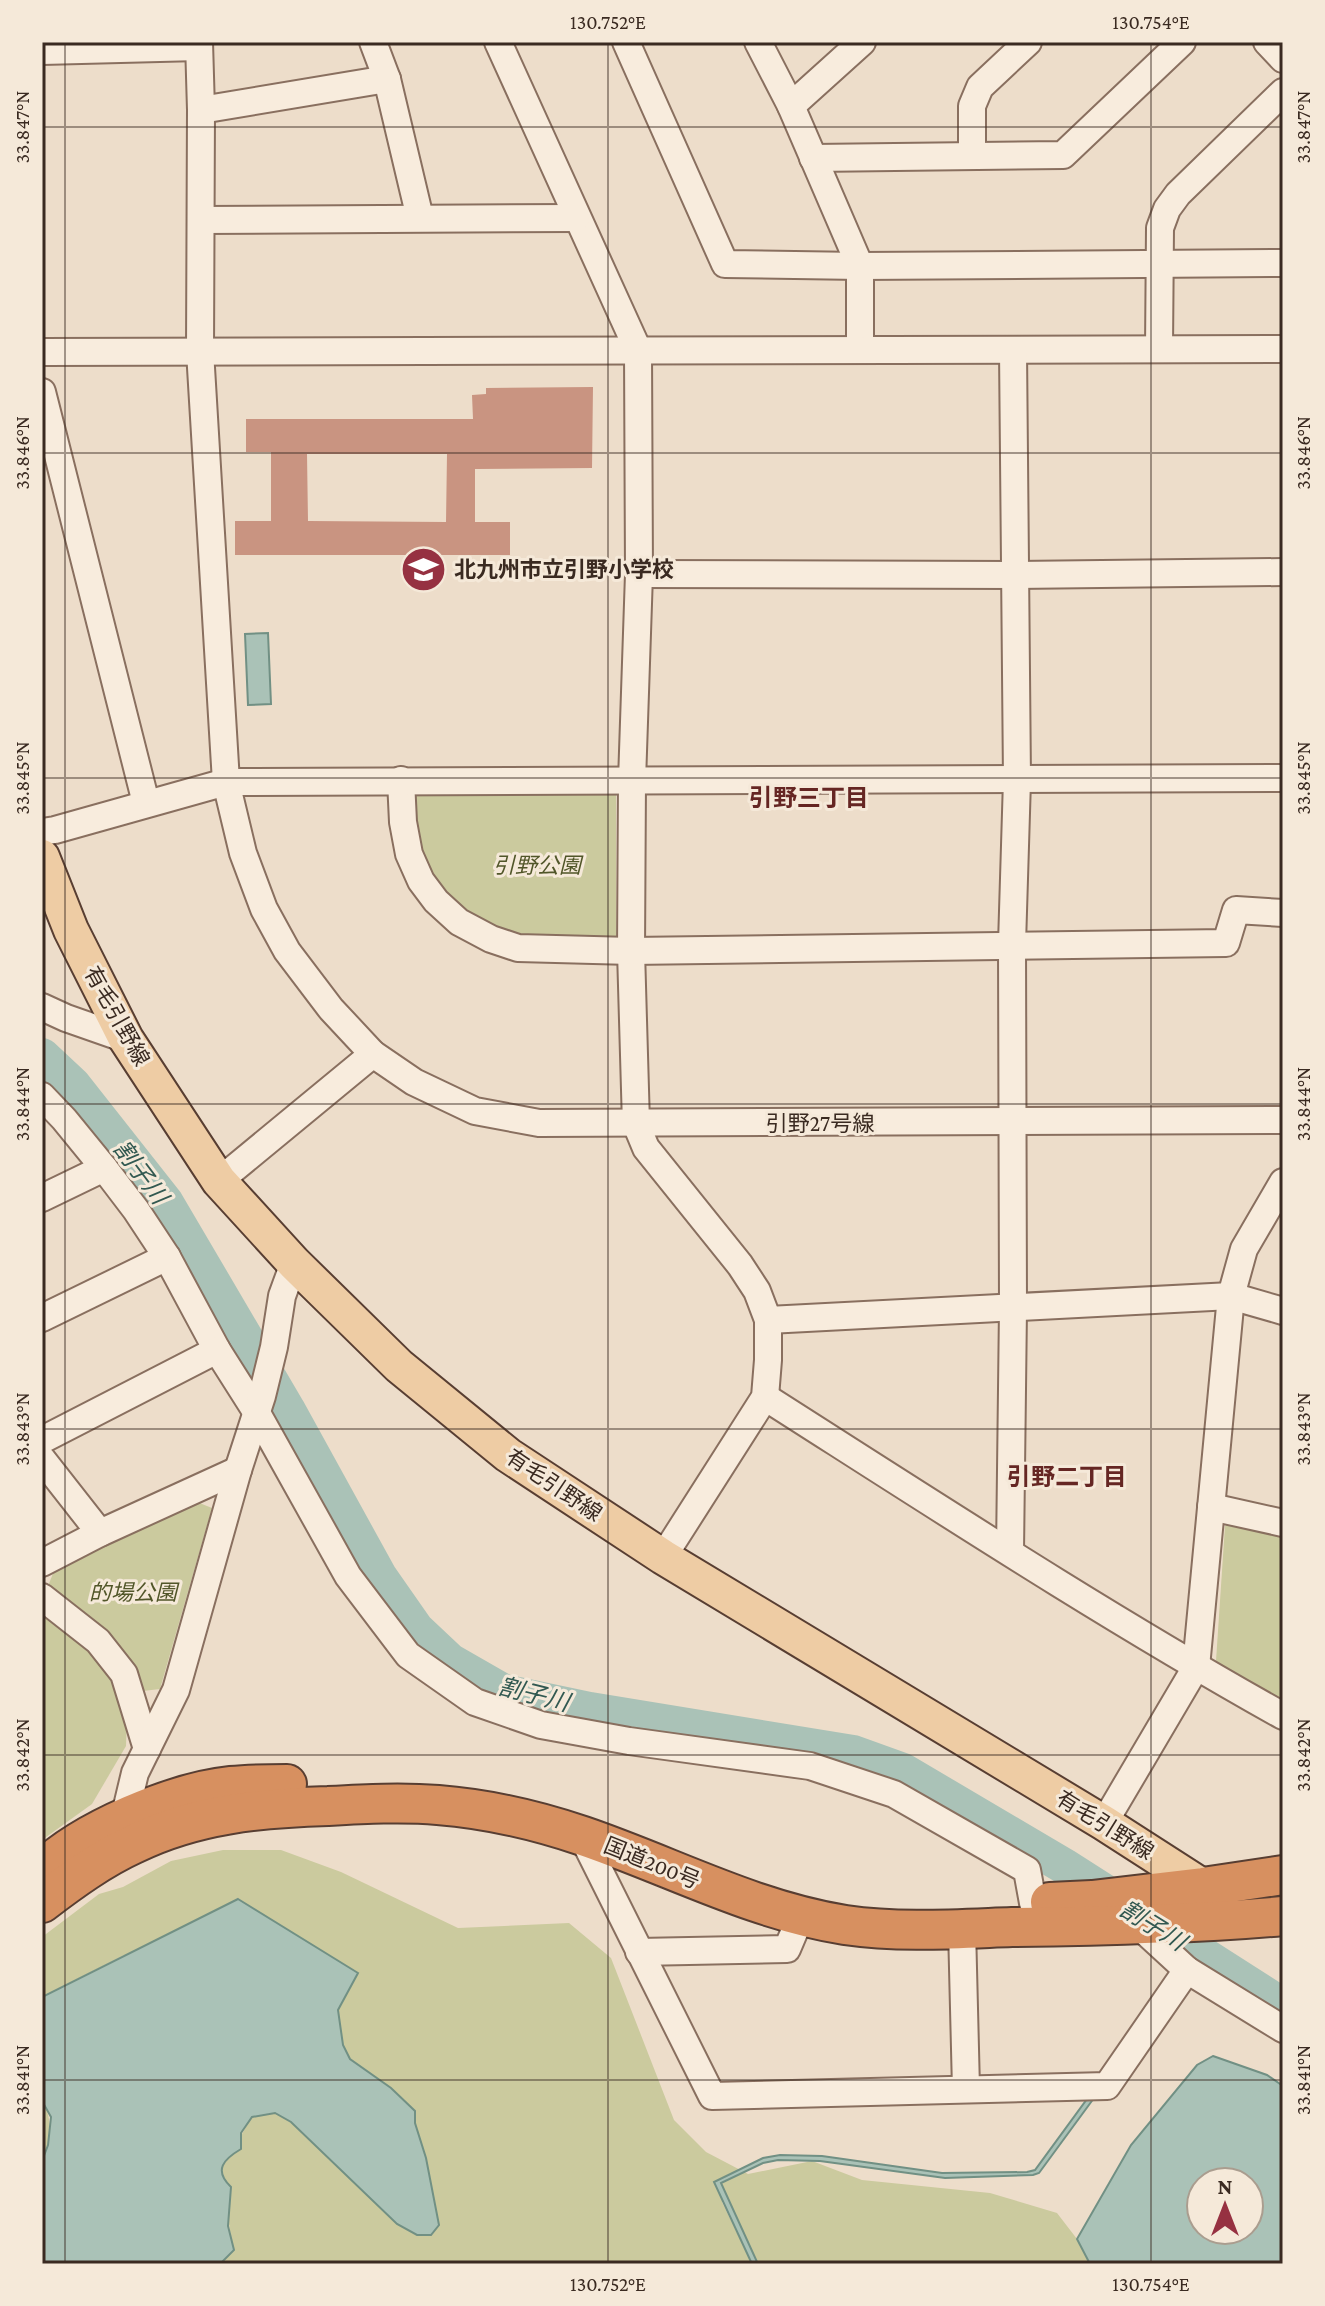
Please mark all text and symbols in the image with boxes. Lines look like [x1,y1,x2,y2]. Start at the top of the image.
text: 130.752°E [570,11,646,33]
text: 130.754°E [1112,11,1190,33]
text: 33.847°N [11,90,33,164]
text: 33.847°N [1292,90,1314,164]
text: 33.846°N [11,416,33,490]
text: 33.846°N [1292,416,1314,490]
school or university icon: 北九州市立引野小学校 [399,545,447,593]
place label: 北九州市立引野小学校 [454,557,674,582]
text: 33.845°N [11,741,33,815]
text: 33.845°N [1292,741,1314,815]
district label: 引野三丁目 [749,784,869,811]
park label: 引野公園 [493,853,584,878]
street label: 有毛引野線 [79,962,155,1070]
text: 33.844°N [11,1067,33,1141]
text: 33.844°N [1292,1067,1314,1141]
street label: 引野27号線 [766,1111,874,1136]
water label: 割子川 [109,1135,175,1211]
text: 33.843°N [11,1392,33,1466]
text: 33.843°N [1292,1392,1314,1466]
street label: 有毛引野線 [501,1444,607,1526]
district label: 引野二丁目 [1007,1463,1127,1490]
park label: 的場公園 [89,1580,180,1605]
water label: 割子川 [496,1672,575,1717]
text: 33.842°N [11,1718,33,1792]
text: 33.842°N [1292,1718,1314,1792]
street label: 有毛引野線 [1052,1785,1158,1865]
street label: 国道200号 [600,1832,704,1894]
water label: 割子川 [1115,1894,1193,1957]
text: 33.841°N [11,2045,33,2115]
text: 33.841°N [1292,2045,1314,2115]
north arrow [1185,2166,1265,2246]
text: N [1218,2174,1233,2199]
text: 130.752°E [570,2273,646,2295]
text: 130.754°E [1112,2273,1190,2295]

